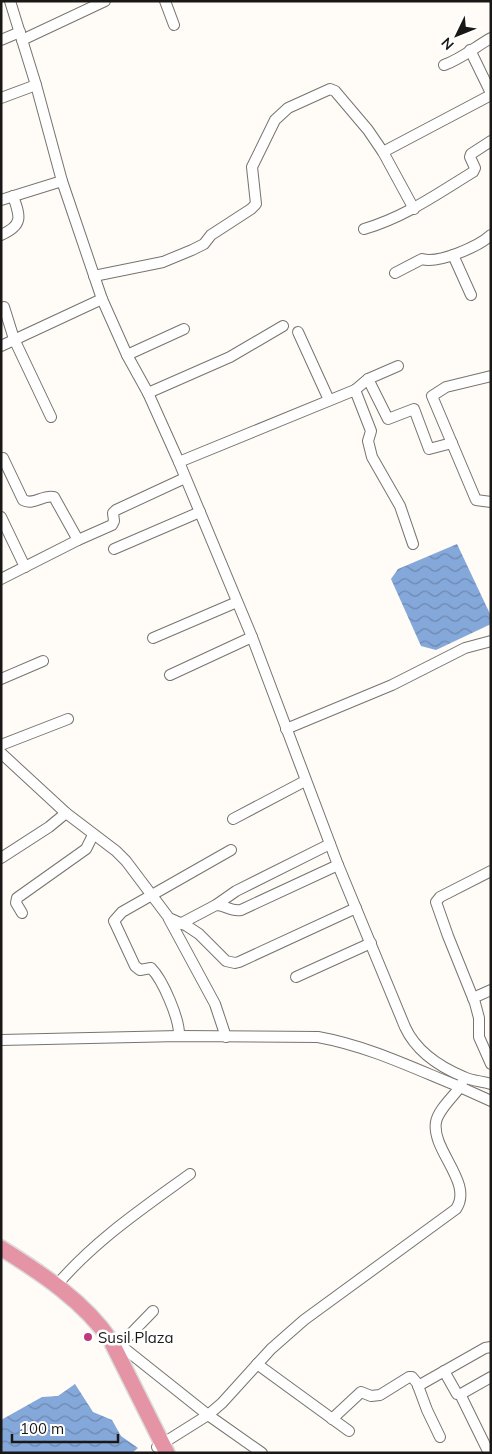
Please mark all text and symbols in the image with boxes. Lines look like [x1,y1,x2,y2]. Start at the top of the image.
north arrow [432,10,482,60]
text: N [437,34,458,54]
place label: Susil Plaza [98,1328,174,1347]
marker: Susil Plaza [82,1331,94,1343]
scale bar [12,1412,119,1444]
text: 100 m [20,1419,64,1438]

